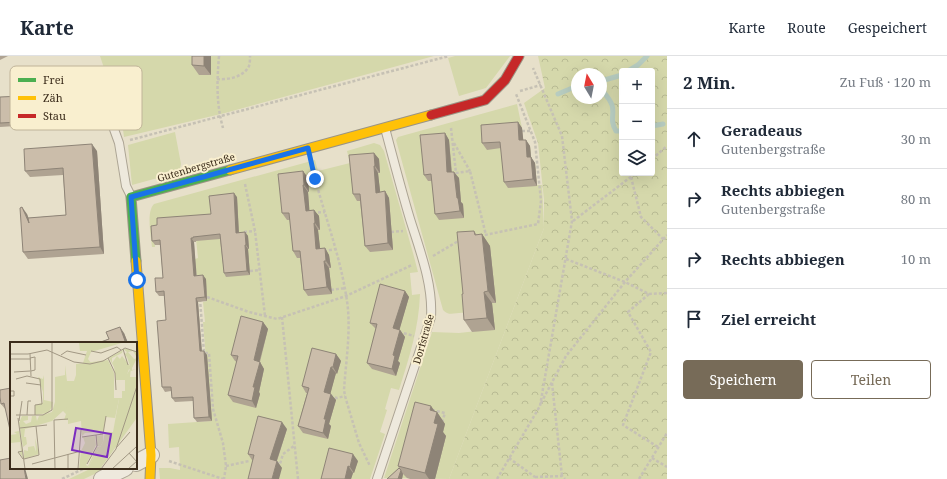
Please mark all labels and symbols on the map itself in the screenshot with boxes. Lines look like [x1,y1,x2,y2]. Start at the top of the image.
legend [10,66,142,130]
north arrow [571,68,607,104]
text: Frei [43,72,65,87]
text: Zäh [43,90,63,105]
text: Stau [43,108,66,123]
street label: Gutenbergstraße [155,149,237,185]
route end [306,170,324,188]
route start [128,271,146,289]
street label: Dorfstraße [409,312,437,366]
inset map [10,342,137,469]

